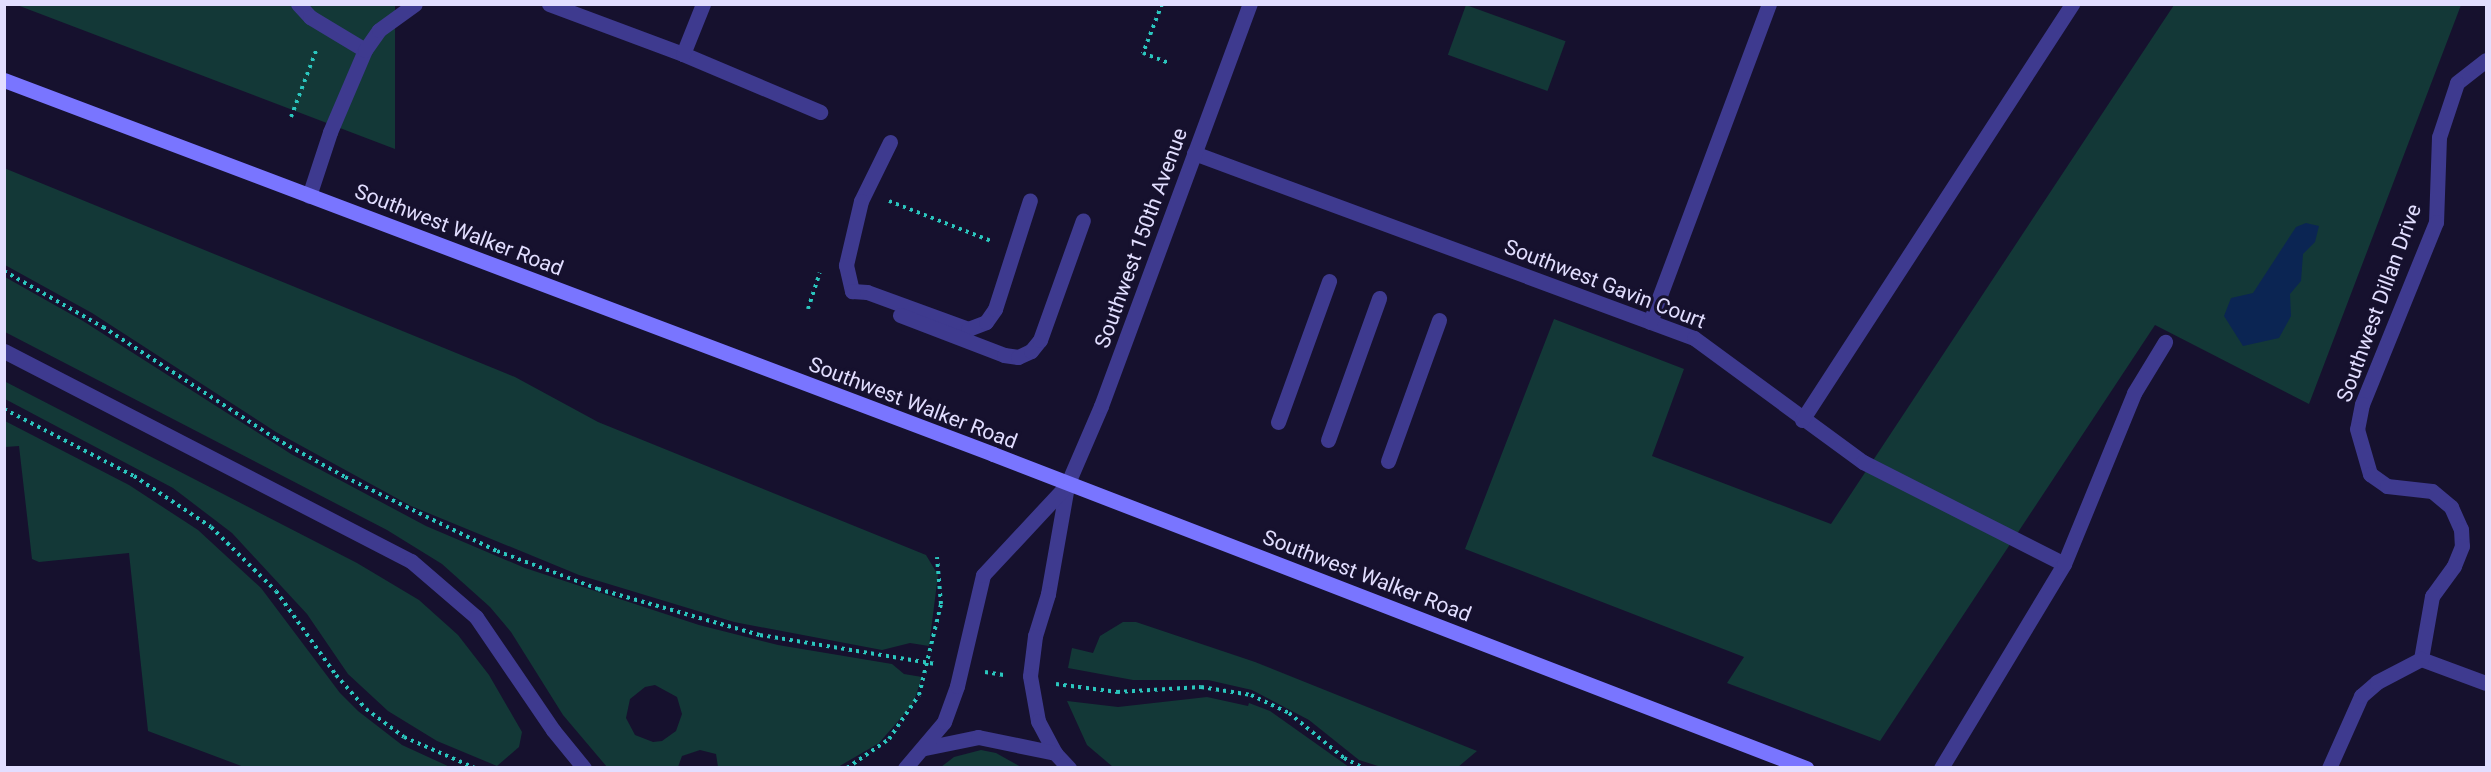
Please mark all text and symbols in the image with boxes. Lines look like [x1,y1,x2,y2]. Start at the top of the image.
street label: Southwest 150th Avenue [1089,125,1193,351]
street label: Southwest Walker Road [351,179,567,281]
street label: Southwest Dillan Drive [2331,201,2427,405]
street label: Southwest Gavin Court [1501,234,1709,334]
street label: Southwest Walker Road [805,352,1021,454]
street label: Southwest Walker Road [1259,525,1475,627]

